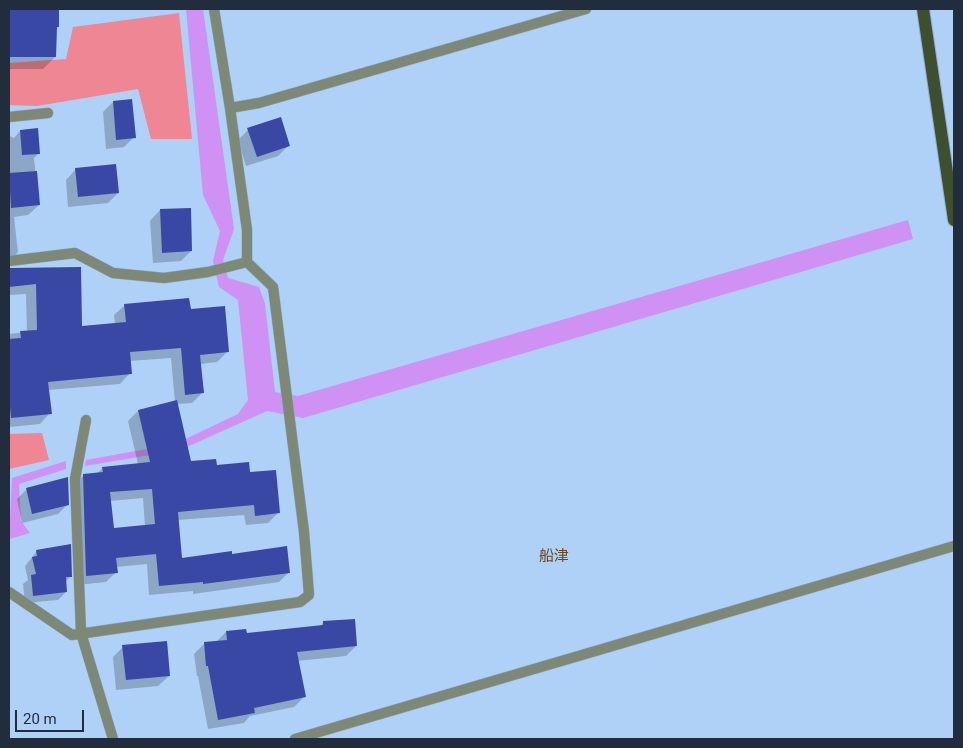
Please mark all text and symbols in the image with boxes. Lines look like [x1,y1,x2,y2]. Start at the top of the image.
district label: 船津 [539,548,569,566]
scale bar [18,700,86,732]
text: 20 m [23,710,57,728]

